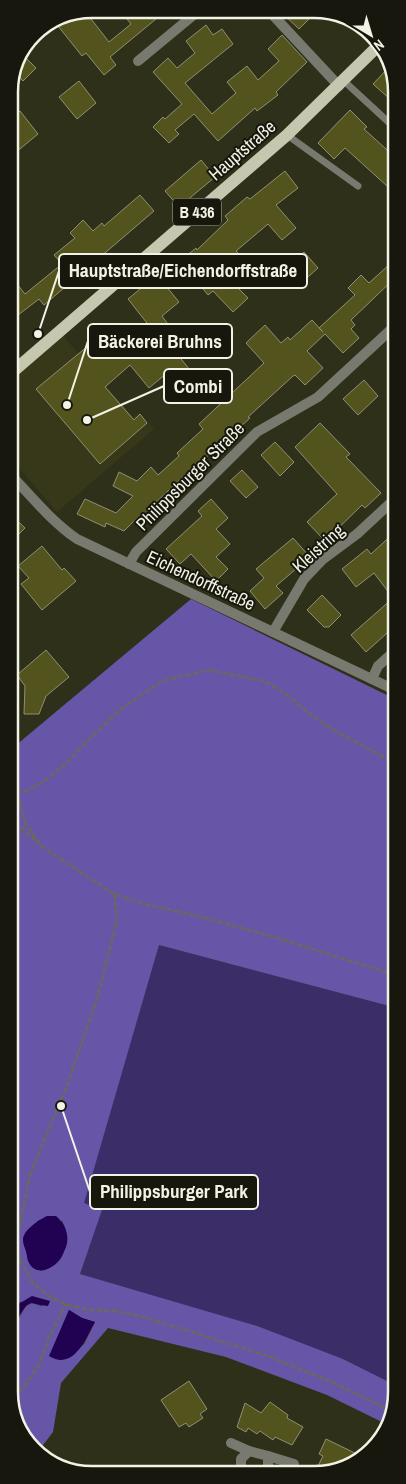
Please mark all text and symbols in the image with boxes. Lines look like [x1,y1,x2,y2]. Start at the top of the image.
north arrow [346,10,396,60]
text: N [370,36,388,55]
street label: Hauptstraße [203,114,281,186]
road number: B 436 [173,198,221,226]
callout: Hauptstraße/Eichendorffstraße [59,254,307,288]
text: Hauptstraße/Eichendorffstraße [69,257,298,283]
callout: Bäckerei Bruhns [88,324,232,358]
text: Bäckerei Bruhns [98,328,222,354]
callout: Combi [164,369,232,403]
text: Combi [174,373,222,399]
street label: Philippsburger Straße [130,416,250,536]
street label: Kleistring [286,517,350,578]
street label: Eichendorffstraße [143,544,259,616]
callout: Philippsburger Park [90,1175,258,1209]
text: Philippsburger Park [100,1178,248,1204]

